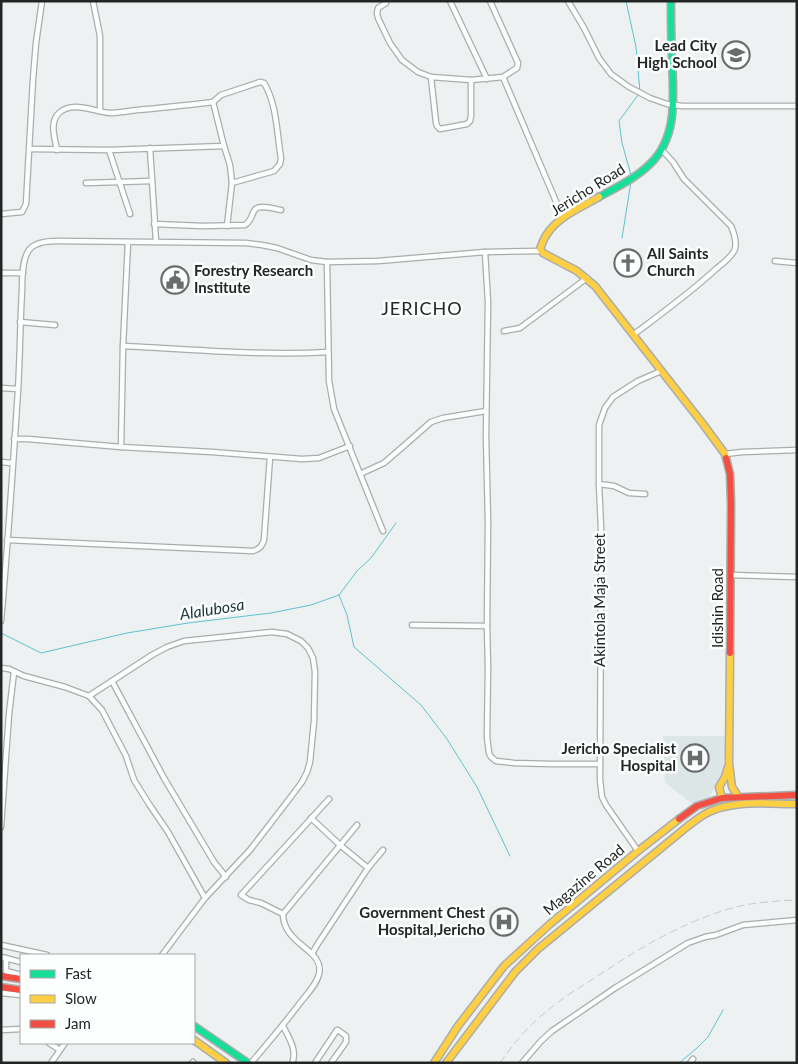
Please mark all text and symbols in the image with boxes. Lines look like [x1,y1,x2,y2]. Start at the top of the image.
place label: Lead City High School [637,36,717,71]
school or university icon: Lead City High School [721,40,751,70]
street label: Jericho Road [547,159,628,219]
place label: All Saints Church [646,244,709,279]
church icon: All Saints Church [613,248,643,278]
place label: Forestry Research Institute [194,261,313,296]
public building icon: Forestry Research Institute [160,265,190,295]
district label: JERICHO [381,297,463,319]
street label: Akintola Maja Street [590,532,608,667]
street label: Idishin Road [708,568,726,648]
water label: Alalubosa [177,594,246,623]
place label: Jericho Specialist Hospital [561,739,676,774]
hospital icon: Jericho Specialist Hospital [680,743,710,773]
street label: Magazine Road [539,840,628,918]
place label: Government Chest Hospital,Jericho [359,903,485,938]
hospital icon: Government Chest Hospital,Jericho [489,907,519,937]
legend [20,954,195,1044]
text: Fast [65,964,92,982]
text: Slow [65,989,97,1007]
text: Jam [65,1014,91,1032]

